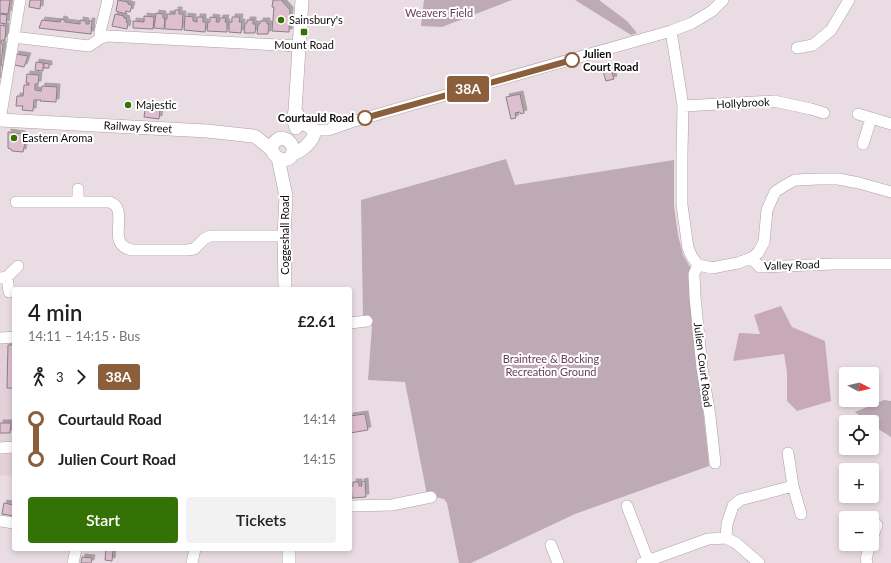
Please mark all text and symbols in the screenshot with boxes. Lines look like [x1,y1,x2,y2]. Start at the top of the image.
park label: Weavers Field [405,6,473,19]
place label: Sainsbury's [289,13,343,26]
marker: Sainsbury's [276,15,286,25]
marker: Mount Road [299,27,309,37]
place label: Mount Road [274,38,334,51]
place label: Julien Court Road [583,47,638,73]
marker: Julien Court Road [564,52,580,68]
line badge: 38A [445,76,491,102]
text: 38A [455,80,481,97]
street label: Hollybrook [716,95,770,110]
place label: Majestic [136,98,177,111]
marker: Majestic [123,100,133,110]
marker: Courtauld Road [357,110,373,126]
place label: Courtauld Road [278,111,354,124]
street label: Railway Street [103,118,173,135]
place label: Eastern Aroma [22,131,93,144]
marker: Eastern Aroma [9,133,19,143]
street label: Coggeshall Road [278,195,291,275]
street label: Valley Road [764,257,820,272]
text: 4 min [28,299,82,326]
text: £2.61 [298,312,336,330]
street label: Julien Court Road [692,322,715,408]
text: 14:11 – 14:15 · Bus [28,328,140,344]
park label: Braintree & Bocking Recreation Ground [503,352,600,378]
icon: walk [28,366,50,388]
icon: forward [70,366,92,388]
north arrow [839,367,879,407]
map controls [839,367,879,551]
text: 38A [106,368,132,385]
text: 3 [56,369,64,385]
text: Courtauld Road [58,410,162,428]
text: 14:14 [303,411,336,427]
button: locate [839,415,879,455]
text: Julien Court Road [58,450,176,468]
text: 14:15 [303,451,336,467]
button: + [839,463,879,503]
button: Start [28,497,178,543]
button: Tickets [186,497,336,543]
button: − [839,511,879,551]

